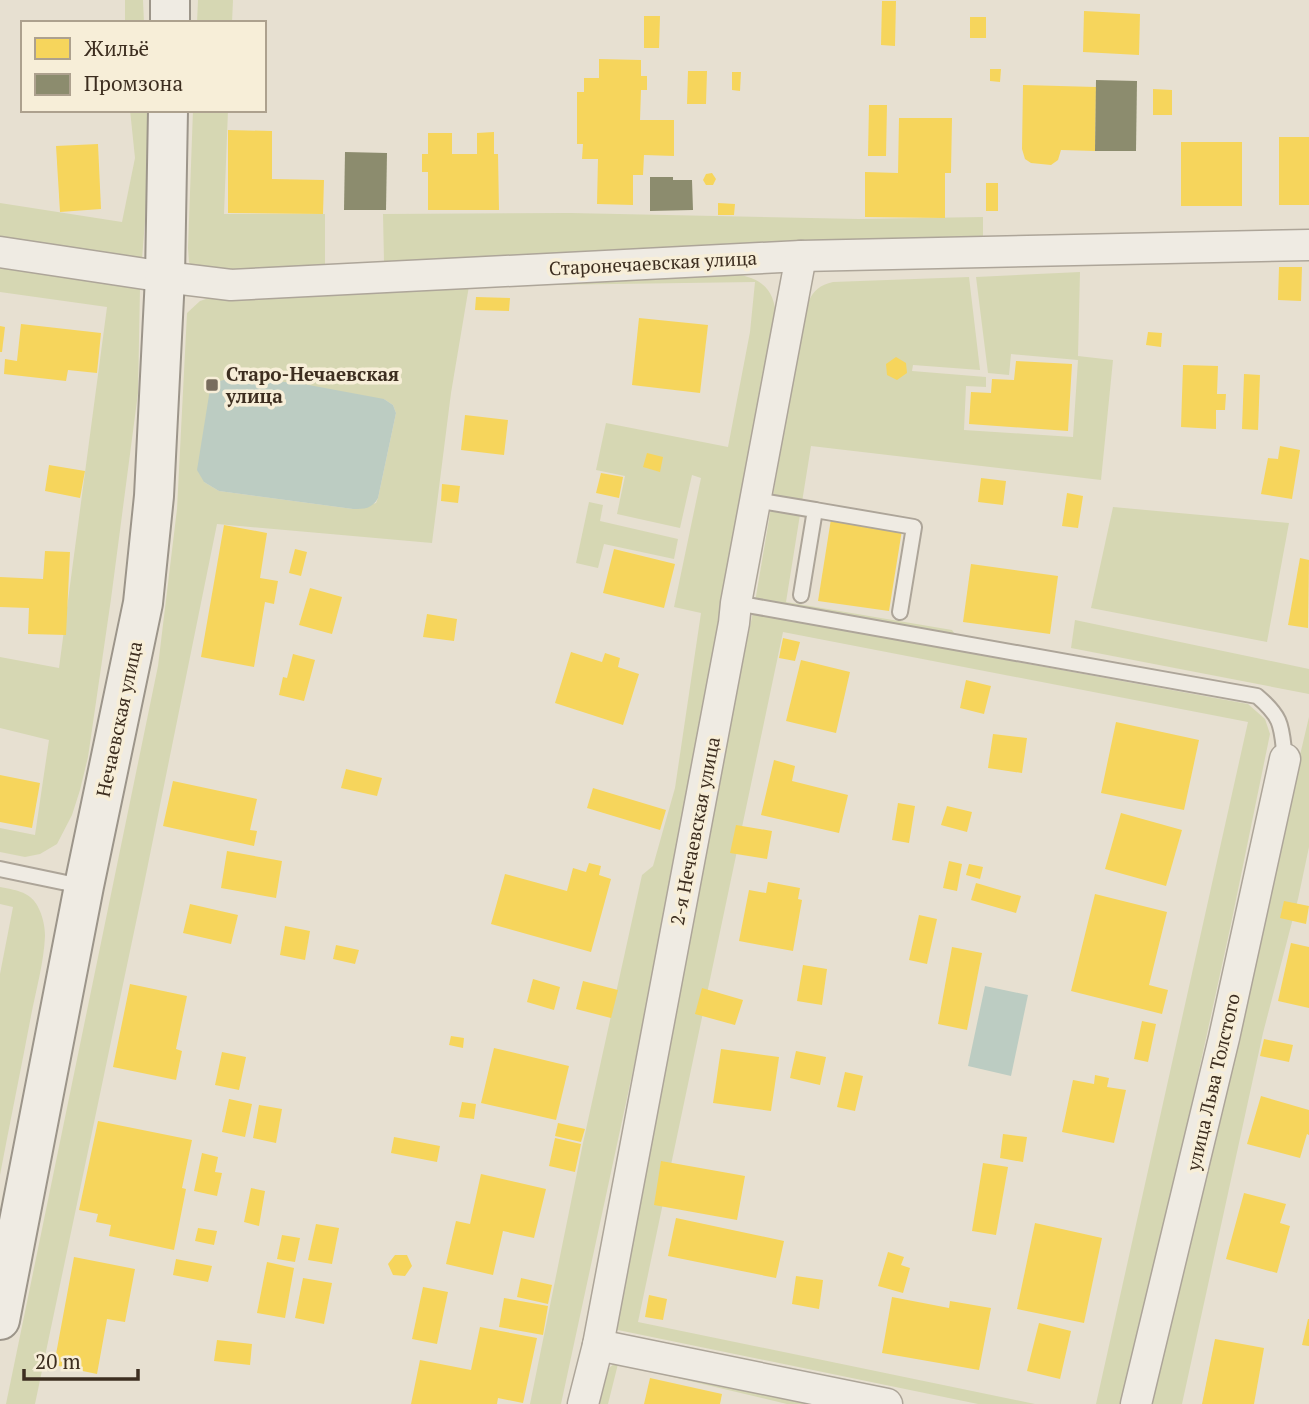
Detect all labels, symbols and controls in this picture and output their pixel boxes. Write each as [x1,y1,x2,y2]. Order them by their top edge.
legend [21,21,266,112]
text: Жильё [84,34,149,62]
text: Промзона [84,69,183,97]
street label: Старонечаевская улица [548,245,758,280]
place label: Старо-Нечаевская улица [225,361,399,408]
marker: Старо-Нечаевская улица [204,377,220,393]
street label: Нечаевская улица [90,638,147,799]
street label: 2-я Нечаевская улица [664,734,725,927]
street label: улица Льва Толстого [1180,991,1245,1174]
scale bar [24,1338,138,1382]
text: 20 m [35,1347,81,1375]

